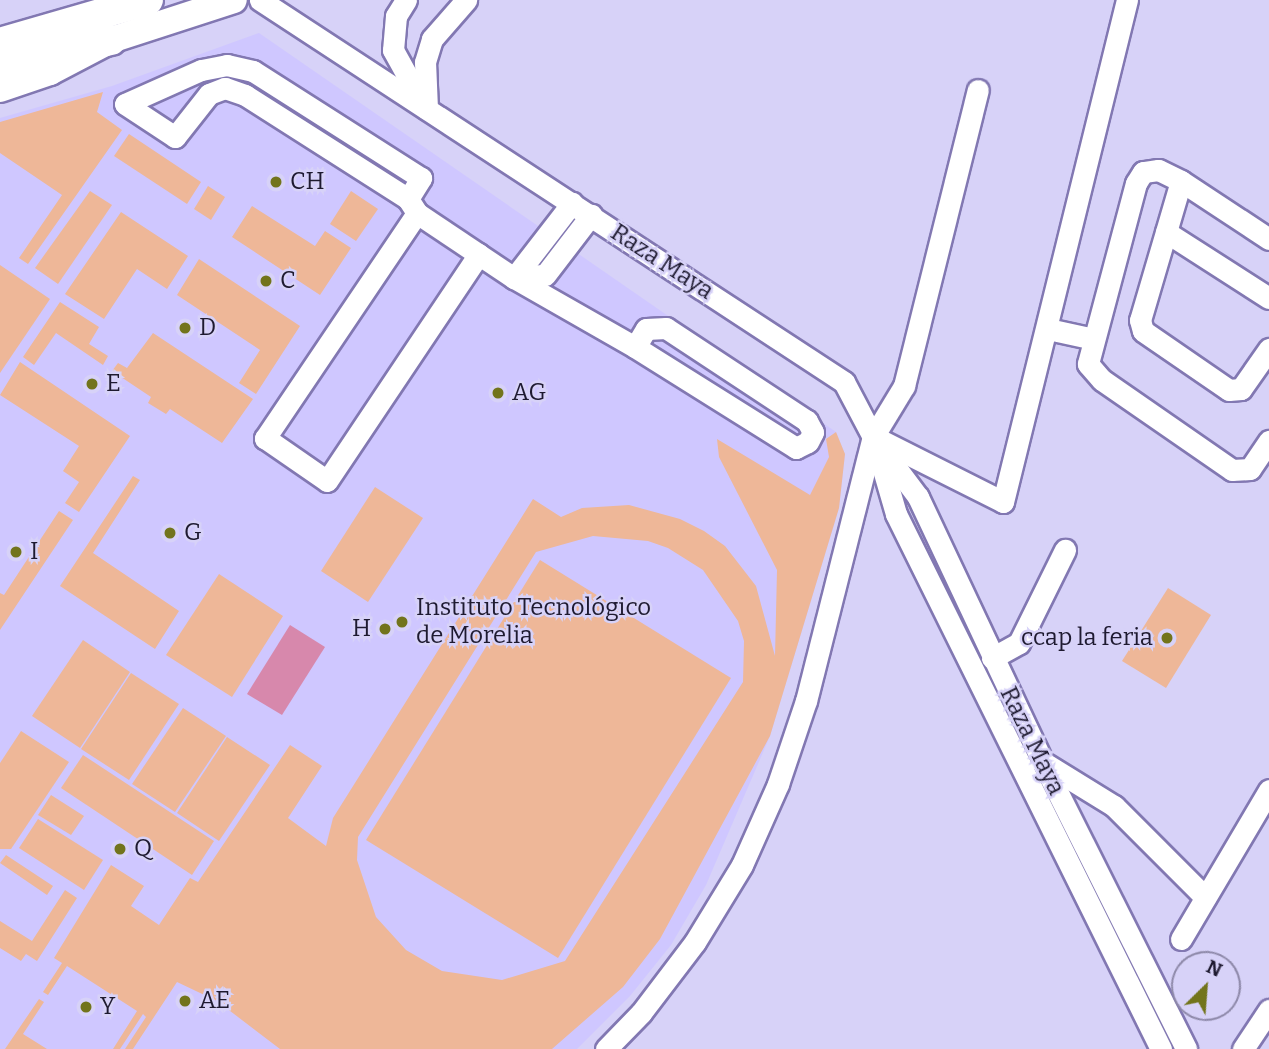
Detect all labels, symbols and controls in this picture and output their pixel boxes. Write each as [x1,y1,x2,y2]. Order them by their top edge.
place label: CH [290,168,325,196]
marker: CH [268,174,284,190]
street label: Raza Maya [605,218,719,306]
place label: C [280,267,296,295]
marker: C [258,273,274,289]
place label: D [199,314,216,342]
marker: D [177,320,193,336]
place label: E [106,370,121,398]
marker: E [84,376,100,392]
place label: AG [512,379,546,407]
marker: AG [490,385,506,401]
place label: G [184,519,202,547]
marker: G [162,525,178,541]
place label: I [30,538,38,566]
marker: I [8,544,24,560]
place label: Instituto Tecnológico de Morelia [416,594,651,650]
marker: Instituto Tecnológico de Morelia [394,614,410,630]
place label: H [352,615,371,643]
marker: H [377,621,393,637]
place label: ccap la feria [1021,624,1153,652]
marker: ccap la feria [1159,630,1175,646]
street label: Raza Maya [993,682,1071,800]
place label: Q [134,835,152,863]
marker: Q [112,841,128,857]
north arrow [1171,951,1241,1021]
text: N [1203,955,1226,982]
place label: AE [199,987,230,1015]
place label: Y [100,993,115,1021]
marker: AE [177,993,193,1009]
marker: Y [78,999,94,1015]

